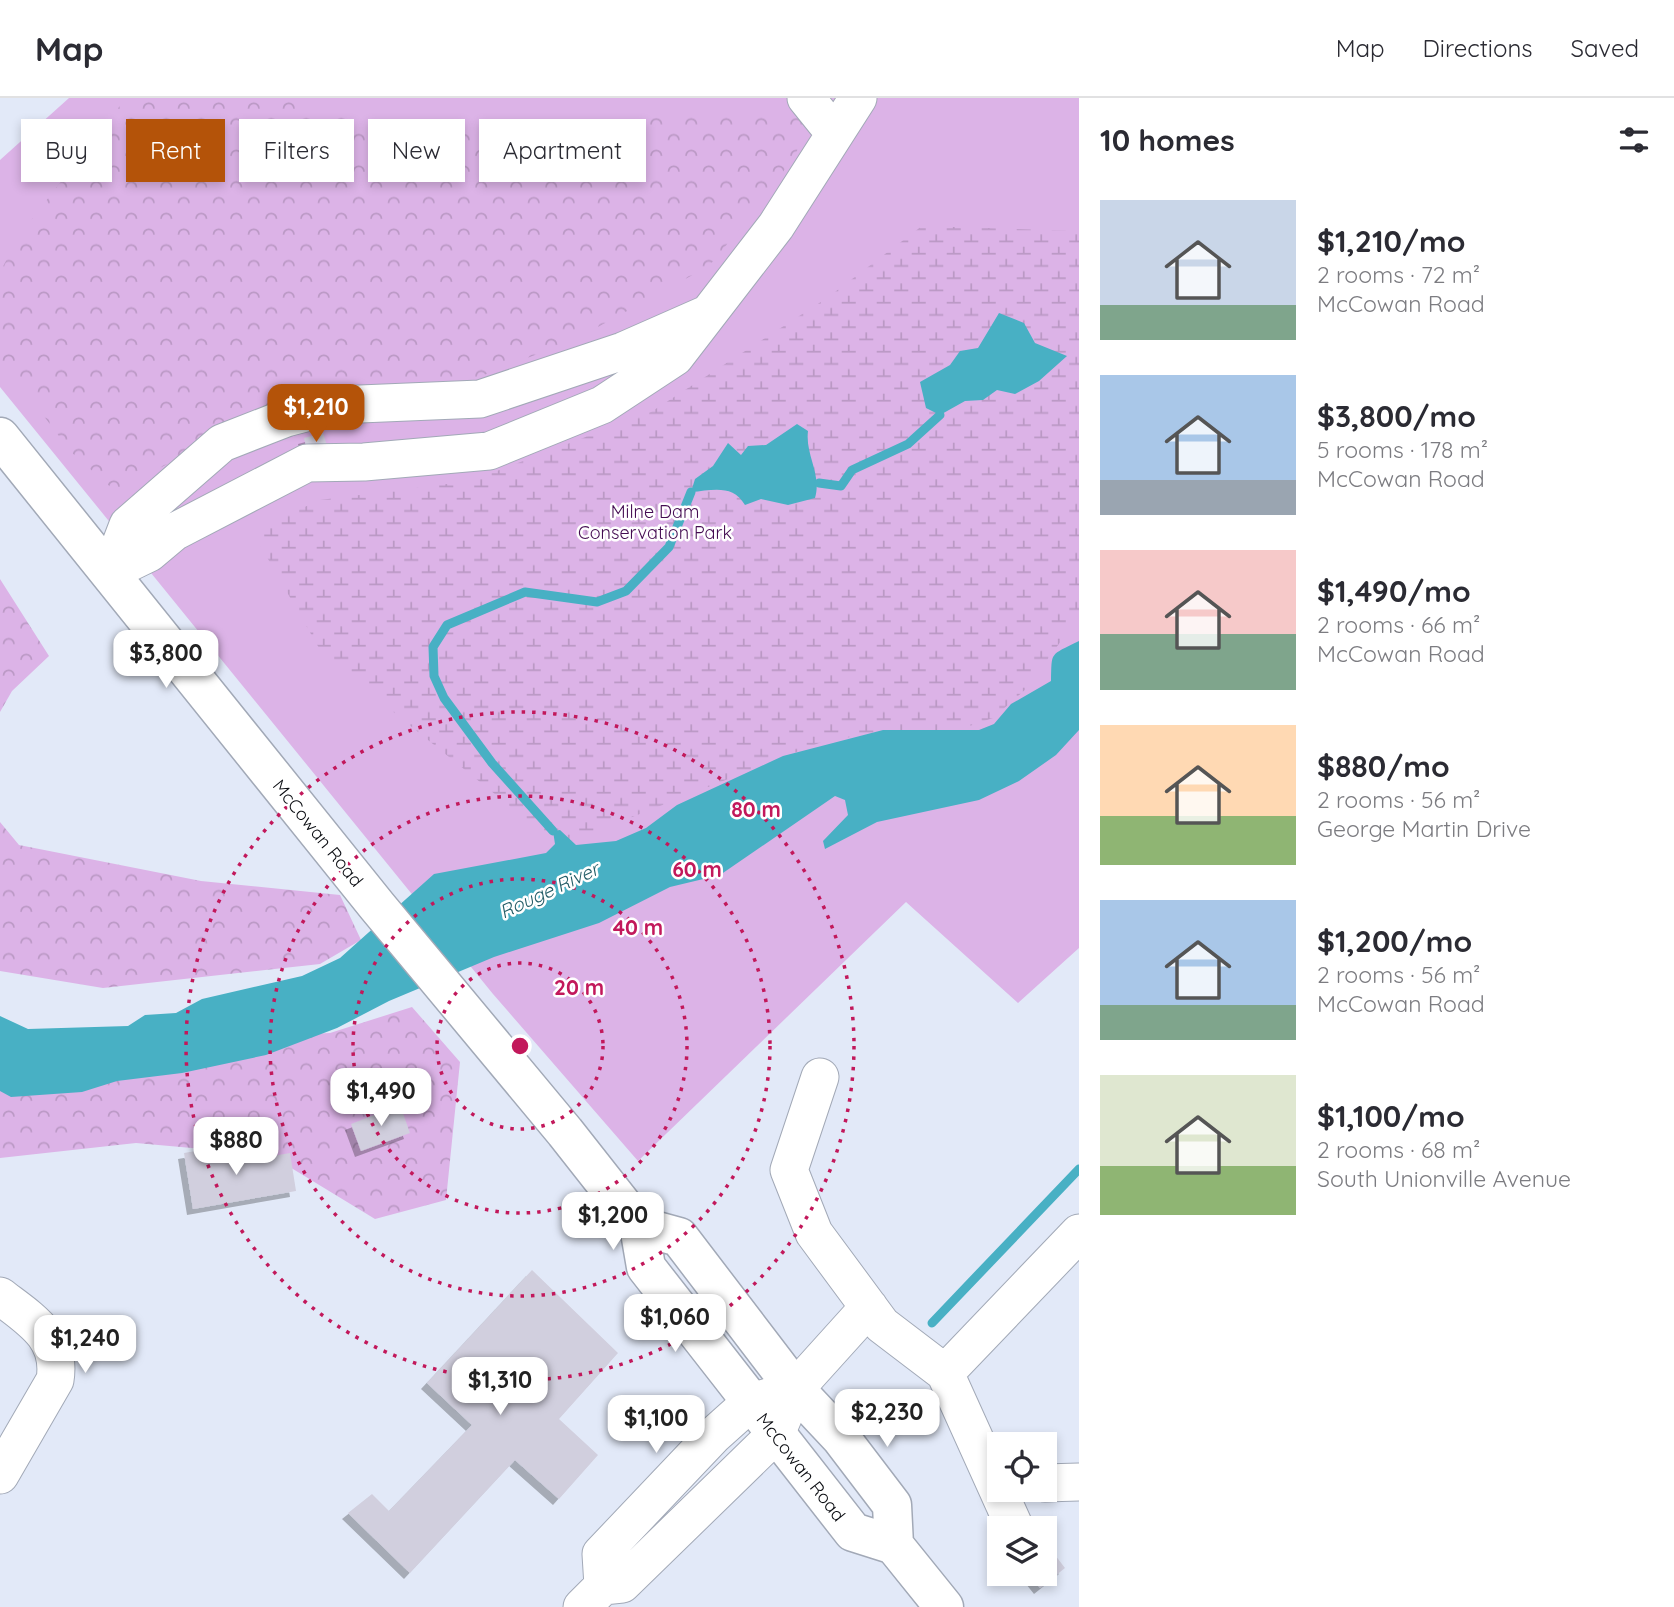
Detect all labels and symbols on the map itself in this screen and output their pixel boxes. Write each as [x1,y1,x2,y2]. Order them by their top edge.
pin: $1,210 [259,384,373,444]
park label: Milne Dam Conservation Park [578,500,732,544]
pin: $3,800 [109,630,223,690]
street label: McCowan Road [268,775,368,891]
text: 80 m [731,796,781,822]
water label: Rouge River [495,855,605,923]
text: 60 m [672,856,722,882]
text: 40 m [613,914,663,940]
text: 20 m [554,974,604,1000]
centre of rings [508,1034,532,1058]
pin: $1,490 [324,1068,438,1128]
pin: $880 [195,1118,277,1177]
pin: $1,200 [556,1192,670,1252]
pin: $1,060 [618,1294,732,1354]
pin: $1,240 [28,1316,142,1375]
pin: $1,310 [443,1358,557,1417]
pin: $2,230 [830,1390,944,1449]
pin: $1,100 [599,1396,713,1455]
street label: McCowan Road [752,1408,850,1526]

